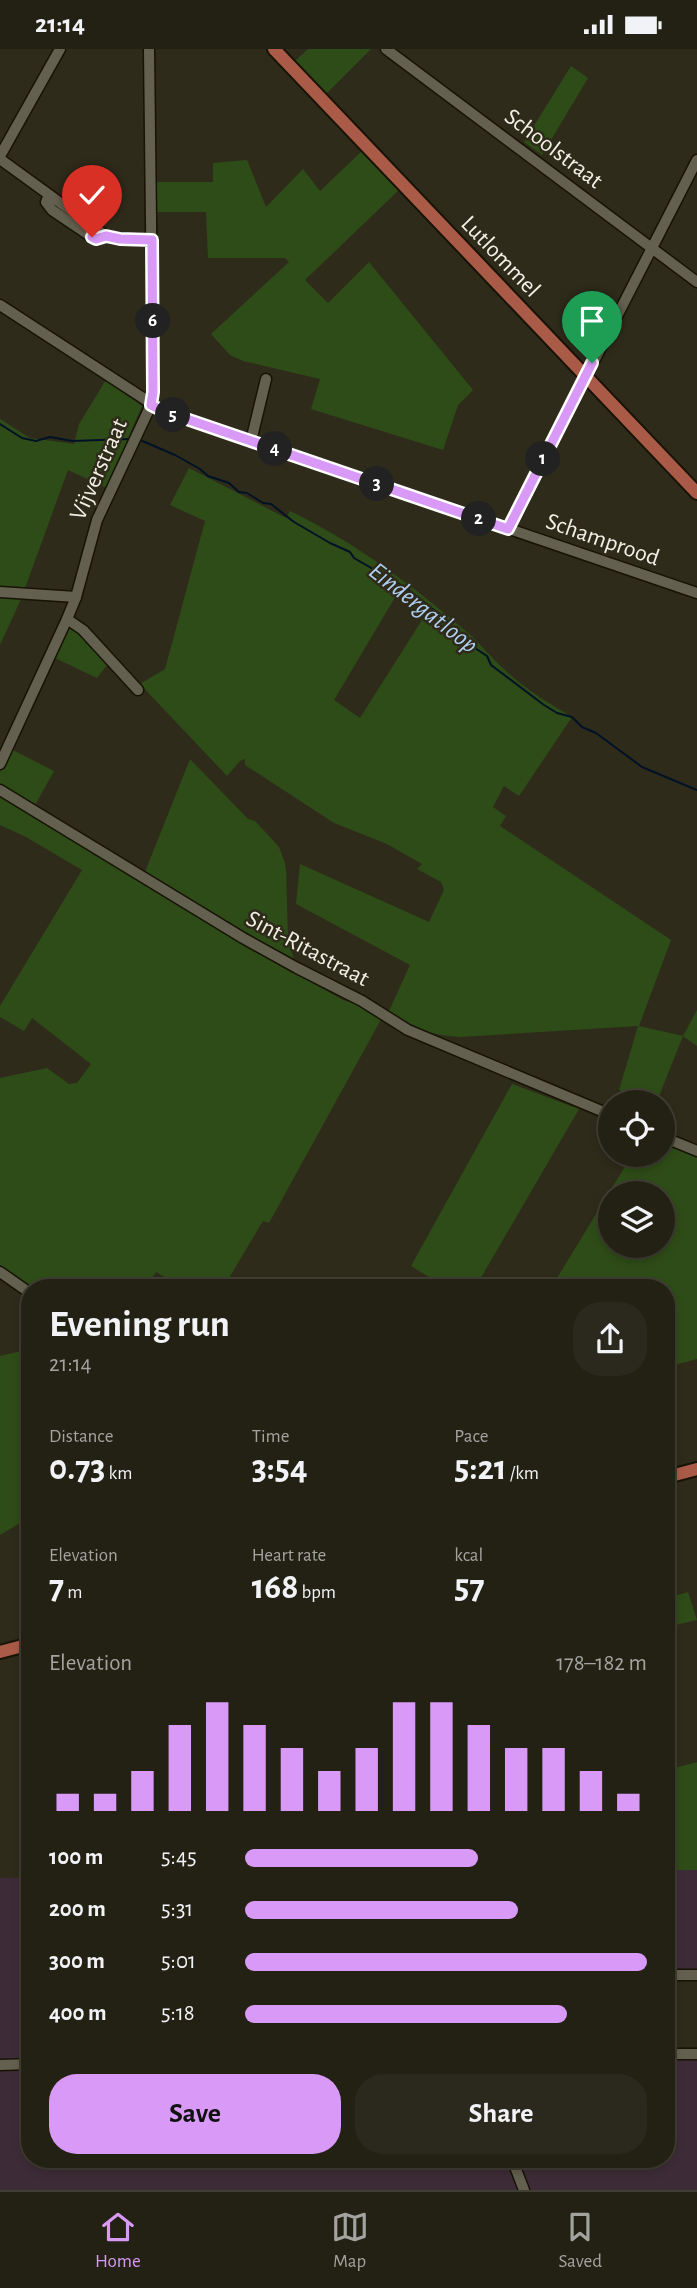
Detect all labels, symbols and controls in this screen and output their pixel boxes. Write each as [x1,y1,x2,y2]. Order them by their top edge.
text: 21:14 [35,11,85,37]
street label: Schoolstraat [500,104,607,193]
pin [62,165,122,237]
icon: check [73,176,111,214]
street label: Lutlommel [456,211,545,302]
pin [562,291,622,363]
icon: arrive [573,302,611,340]
pin: 6 [136,303,170,339]
text: 6 [148,311,157,330]
pin: 5 [156,397,190,433]
text: 5 [168,405,177,424]
street label: Vijverstraat [66,415,132,524]
pin: 4 [258,431,292,467]
text: 4 [270,439,279,458]
pin: 1 [526,441,560,477]
text: 1 [539,449,546,468]
pin: 3 [360,467,394,501]
text: 3 [372,474,381,493]
pin: 2 [462,501,496,537]
text: 2 [474,509,483,528]
street label: Schamprood [543,509,663,571]
water label: Eindergatloop [364,557,483,658]
street label: Sint-Ritastraat [242,907,373,991]
map controls [598,1090,675,1258]
button: locate [598,1090,675,1167]
button: layers [598,1181,675,1258]
button: share [573,1302,647,1376]
text: Evening run [49,1306,230,1344]
text: 21:14 [49,1353,92,1376]
text: Distance [49,1427,113,1446]
text: Time [252,1427,290,1446]
text: Pace [454,1427,489,1446]
text: 0.73 [49,1451,105,1486]
text: 3:54 [252,1451,307,1486]
text: 5:21 [454,1451,507,1486]
text: km [105,1464,132,1483]
text: /km [507,1464,539,1483]
text: Elevation [49,1546,118,1565]
text: Heart rate [252,1546,326,1565]
text: kcal [454,1546,483,1565]
text: 7 [49,1570,64,1605]
text: 168 [252,1570,298,1605]
text: 57 [454,1570,485,1605]
text: m [64,1583,82,1602]
text: bpm [298,1583,336,1602]
text: Elevation [49,1652,132,1675]
text: 178–182 m [556,1652,647,1675]
text: 100 m [49,1846,103,1869]
text: 5:45 [161,1846,197,1869]
text: 200 m [49,1898,106,1921]
text: 5:31 [161,1898,193,1921]
text: 300 m [49,1950,105,1973]
text: 5:01 [161,1950,196,1973]
text: 400 m [49,2002,107,2025]
text: 5:18 [161,2002,195,2025]
button: Save [49,2074,341,2154]
button: Share [355,2074,647,2154]
tab: Home [95,2208,141,2273]
tab: Map [331,2208,369,2273]
tab: Saved [559,2208,602,2273]

